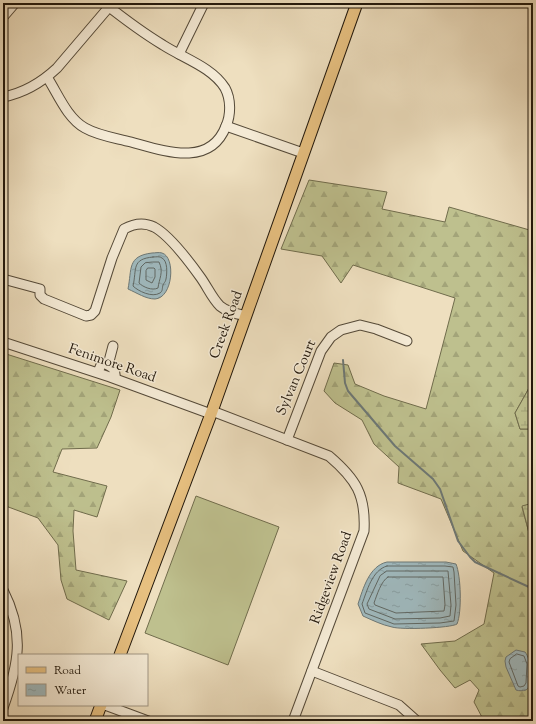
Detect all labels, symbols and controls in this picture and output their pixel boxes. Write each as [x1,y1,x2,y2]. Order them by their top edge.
street label: Creek Road [205,288,249,362]
street label: Sylvan Court [272,337,322,419]
street label: Fenimore Road [65,340,159,388]
street label: Ridgeview Road [306,529,358,627]
legend [18,654,148,706]
text: Road [54,662,81,680]
text: Water [54,682,87,700]

